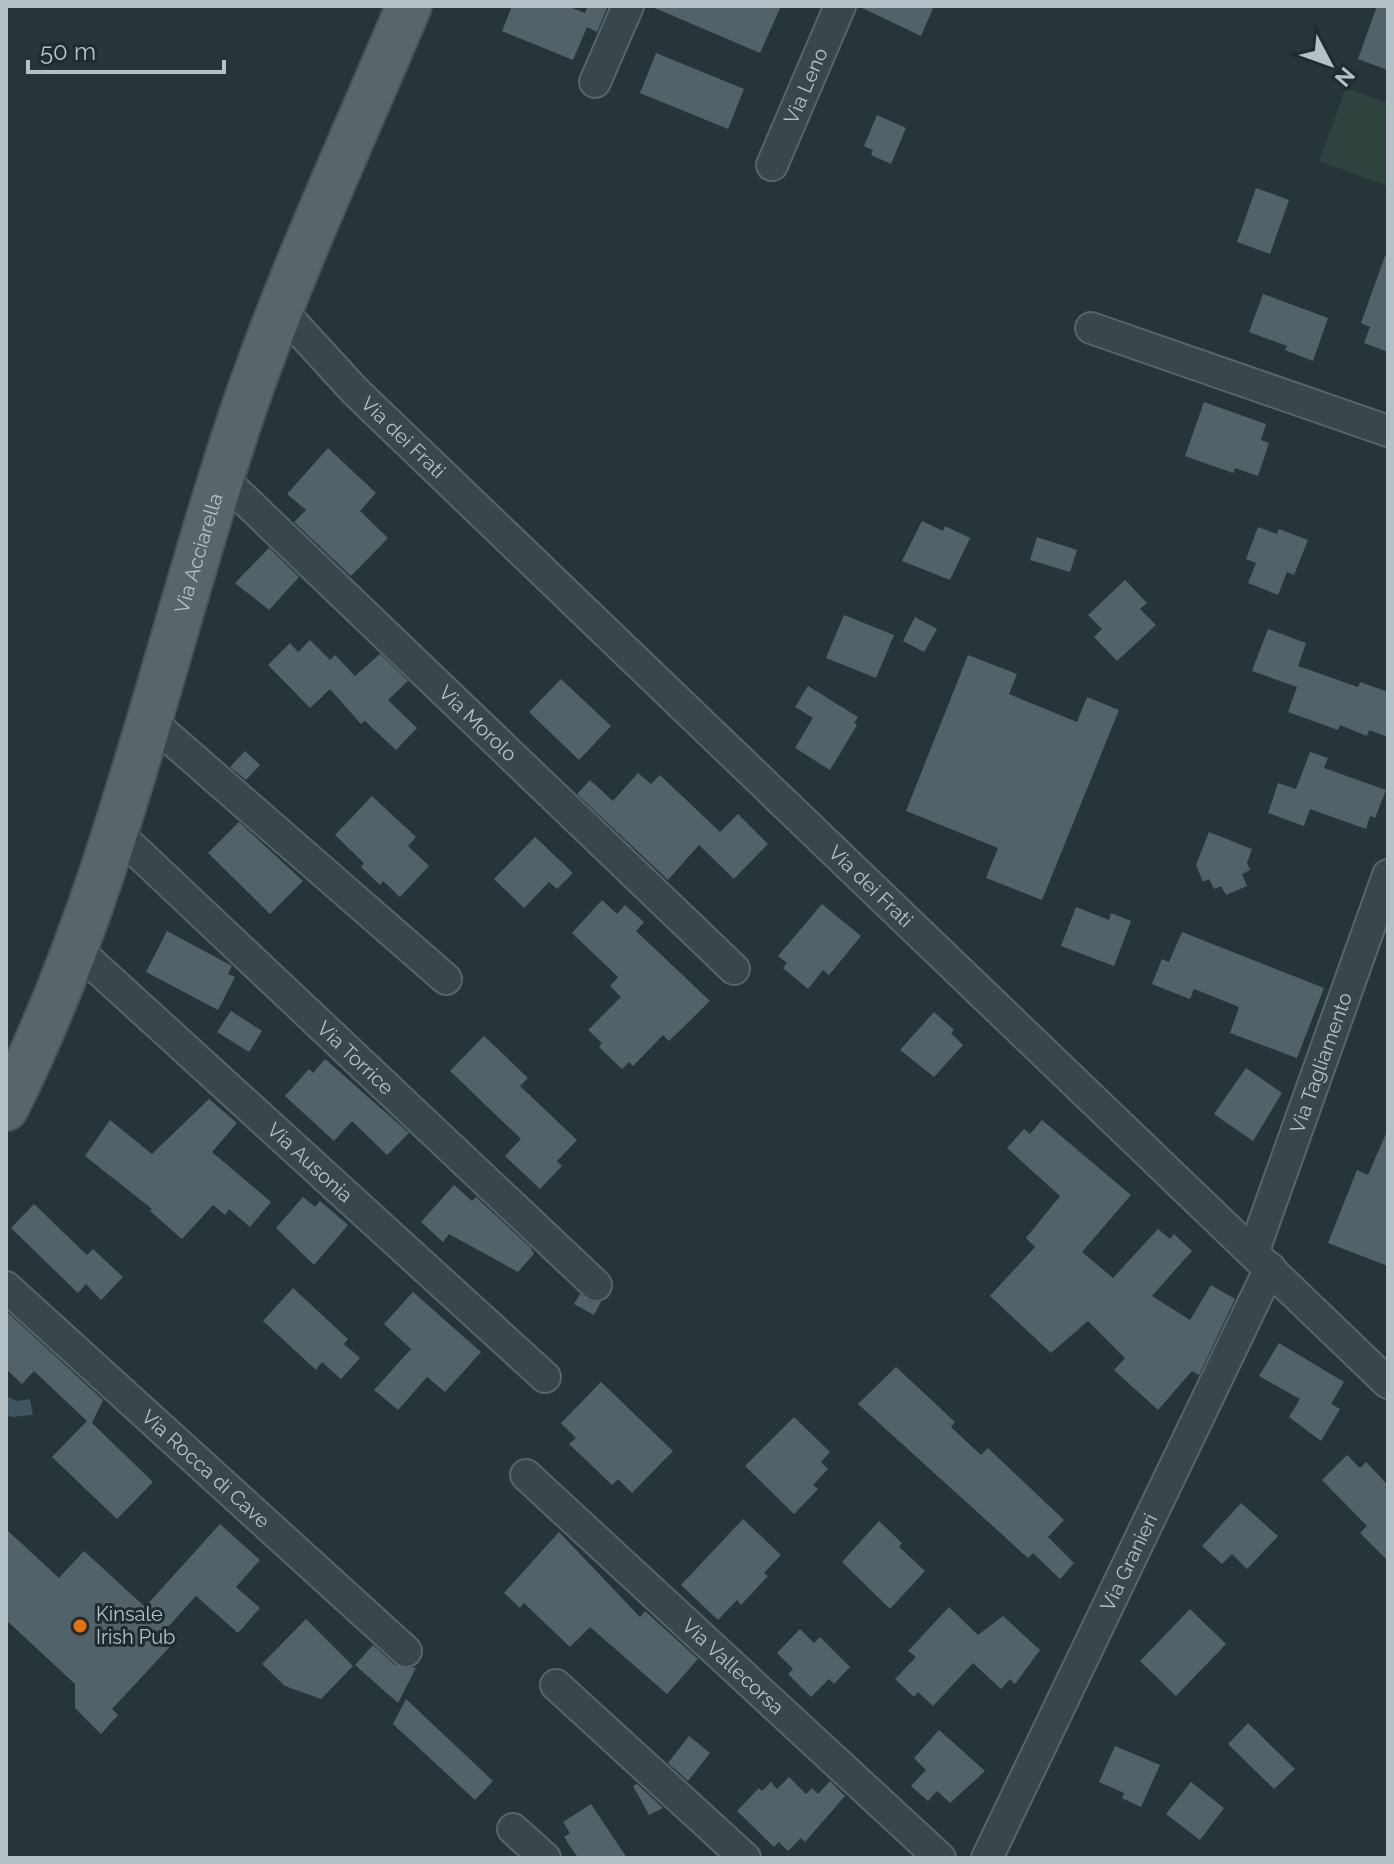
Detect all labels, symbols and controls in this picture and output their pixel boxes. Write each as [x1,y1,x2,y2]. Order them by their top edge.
scale bar [28,24,224,74]
north arrow [1290,24,1370,104]
text: 50 m [40,37,96,66]
street label: Via Leno [779,44,833,128]
text: N [1330,62,1360,92]
street label: Via dei Frati [356,391,450,483]
street label: Via Acciarella [169,490,228,616]
street label: Via Morolo [434,680,522,766]
street label: Via dei Frati [824,840,918,932]
street label: Via Tagliamento [1285,989,1357,1136]
street label: Via Torrice [312,1016,399,1100]
street label: Via Ausonia [262,1117,358,1207]
street label: Via Rocca di Cave [137,1404,275,1533]
street label: Via Granieri [1095,1510,1162,1615]
place label: Kinsale Irish Pub [96,1602,175,1649]
street label: Via Vallecorsa [677,1614,789,1719]
marker: Kinsale Irish Pub [71,1617,89,1635]

